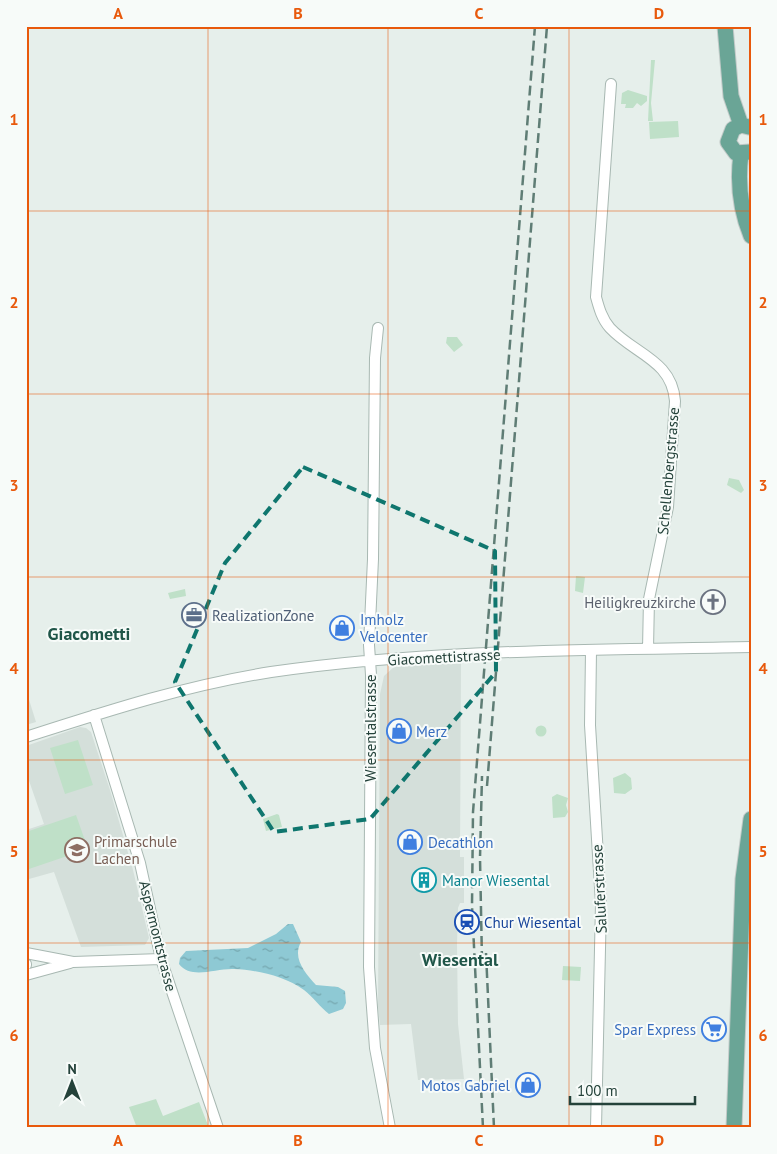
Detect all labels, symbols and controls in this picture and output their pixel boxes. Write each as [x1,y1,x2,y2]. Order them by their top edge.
text: A [113,3,123,23]
text: B [293,3,303,23]
text: C [475,3,484,23]
text: D [654,3,664,23]
text: 1 [9,109,19,129]
text: 1 [758,109,768,129]
text: 2 [9,292,19,312]
text: 2 [758,292,768,312]
street label: Schellenbergstrasse [653,406,683,536]
text: 3 [9,475,19,495]
text: 3 [758,475,768,495]
church icon: Heiligkreuzkirche [700,589,726,615]
place label: Heiligkreuzkirche [584,593,696,612]
office icon: RealizationZone [181,602,207,628]
place label: RealizationZone [212,606,314,625]
place label: Imholz Velocenter [359,610,428,646]
shop icon: Imholz Velocenter [329,615,355,641]
district label: Giacometti [48,622,130,645]
street label: Giacomettistrasse [387,645,501,669]
text: 4 [9,658,19,678]
text: 4 [758,658,768,678]
street label: Wiesentalstrasse [361,674,380,782]
shop icon: Merz [386,718,412,744]
place label: Merz [416,722,447,741]
shop icon: Decathlon [397,829,423,855]
place label: Primarschule Lachen [94,832,177,868]
place label: Decathlon [428,833,493,852]
school or university icon: Primarschule Lachen [64,837,90,863]
text: 5 [9,841,19,861]
text: 5 [758,841,768,861]
street label: Saluferstrasse [587,844,611,934]
building icon: Manor Wiesental [411,867,437,893]
place label: Manor Wiesental [442,871,550,890]
street label: Aspermontstrasse [135,879,181,993]
station icon: Chur Wiesental [454,909,480,935]
place label: Chur Wiesental [484,913,581,932]
district label: Wiesental [422,948,499,971]
supermarket icon: Spar Express [701,1016,727,1042]
place label: Spar Express [614,1020,696,1039]
text: 6 [9,1025,19,1045]
text: 6 [758,1025,768,1045]
north arrow [48,1056,98,1106]
text: N [67,1060,77,1078]
shop icon: Motos Gabriel [515,1072,541,1098]
scale bar [570,1074,694,1106]
place label: Motos Gabriel [421,1076,511,1095]
text: 100 m [577,1081,618,1100]
text: A [113,1130,123,1150]
text: B [293,1130,303,1150]
text: C [475,1130,484,1150]
text: D [654,1130,664,1150]

